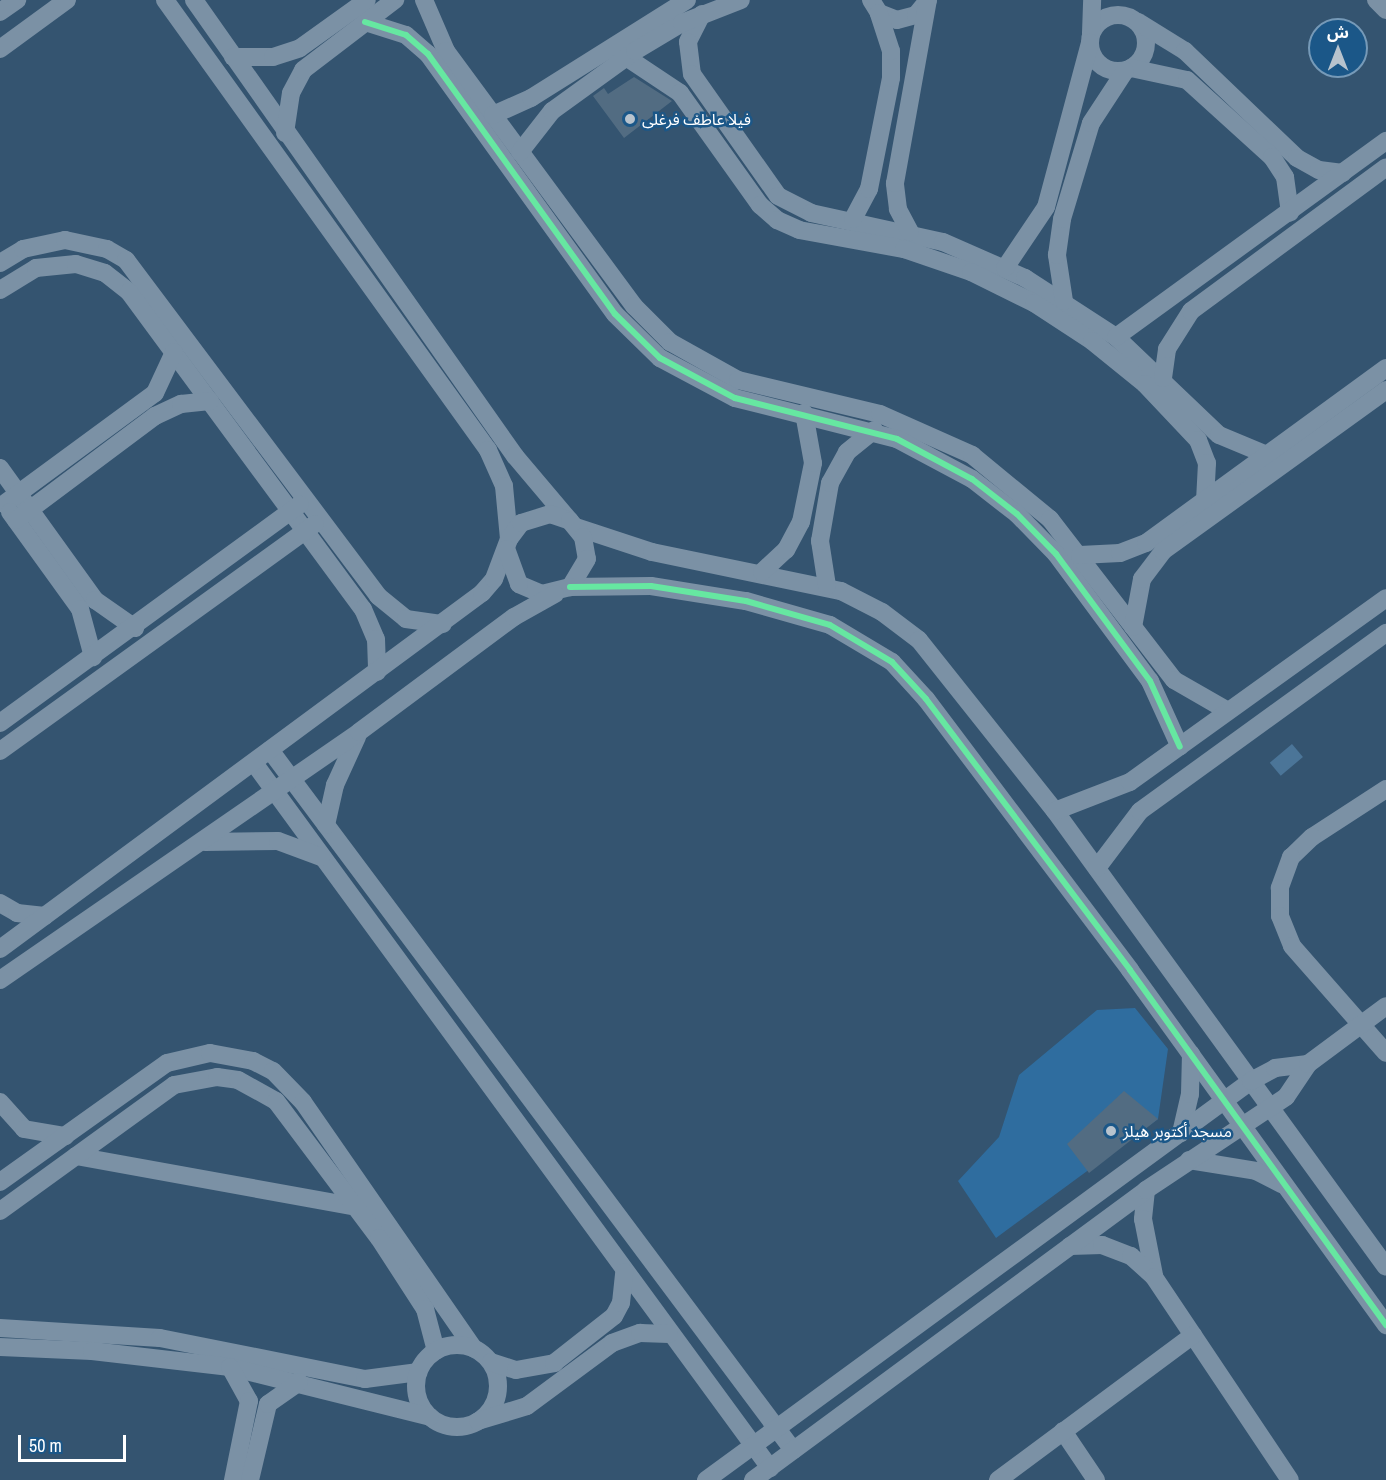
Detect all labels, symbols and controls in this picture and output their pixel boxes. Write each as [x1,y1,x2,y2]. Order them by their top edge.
north arrow [1308,18,1368,78]
text: ش [1327,21,1349,43]
place label: فيلا عاطف فرغلى [642,109,751,129]
marker: فيلا عاطف فرغلى [623,112,637,126]
place label: مسجد أكتوبر هيلز [1123,1121,1232,1141]
marker: مسجد أكتوبر هيلز [1104,1124,1118,1138]
scale bar [21,1423,129,1461]
text: 50 m [29,1433,62,1458]

